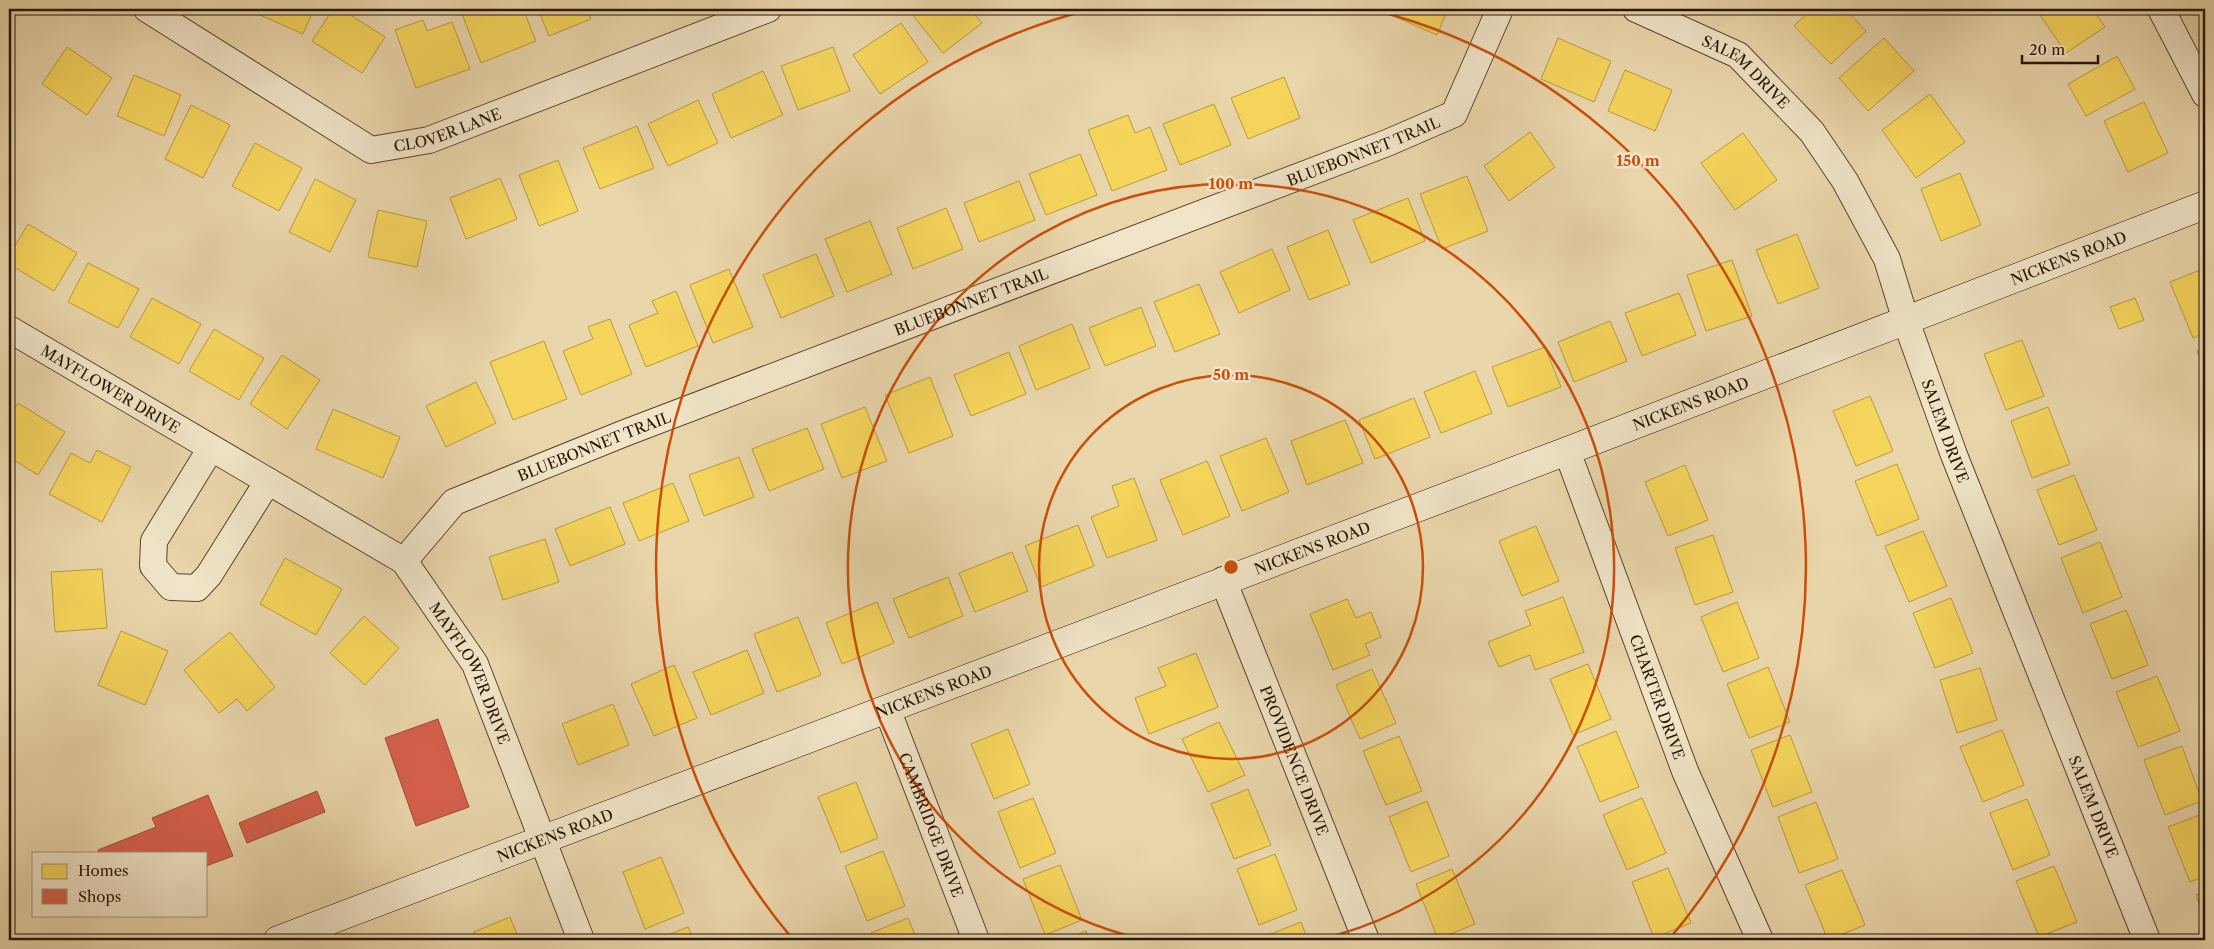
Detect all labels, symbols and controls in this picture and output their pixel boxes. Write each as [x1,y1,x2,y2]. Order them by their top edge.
street label: SALEM DRIVE [1699,31,1794,112]
scale bar [2022,32,2098,64]
text: 20 m [2029,40,2065,59]
street label: CLOVER LANE [392,103,504,155]
street label: BLUEBONNET TRAIL [1284,112,1443,190]
text: 150 m [1616,151,1660,170]
text: 100 m [1209,174,1253,193]
street label: NICKENS ROAD [2008,227,2129,289]
street label: BLUEBONNET TRAIL [891,263,1051,339]
street label: MAYFLOWER DRIVE [38,341,184,437]
text: 50 m [1213,365,1249,384]
street label: NICKENS ROAD [1630,372,1751,434]
street label: SALEM DRIVE [1918,376,1974,485]
street label: BLUEBONNET TRAIL [514,407,673,485]
street label: NICKENS ROAD [1251,517,1373,578]
centre of rings [1222,558,1240,576]
street label: MAYFLOWER DRIVE [426,598,514,747]
street label: CHARTER DRIVE [1626,632,1689,762]
street label: NICKENS ROAD [873,661,994,722]
street label: PROVIDENCE DRIVE [1256,683,1333,838]
street label: CAMBRIDGE DRIVE [895,750,968,900]
street label: SALEM DRIVE [2065,753,2123,861]
street label: NICKENS ROAD [494,804,616,866]
legend [32,852,208,916]
text: Homes [78,861,129,880]
text: Shops [78,887,121,906]

